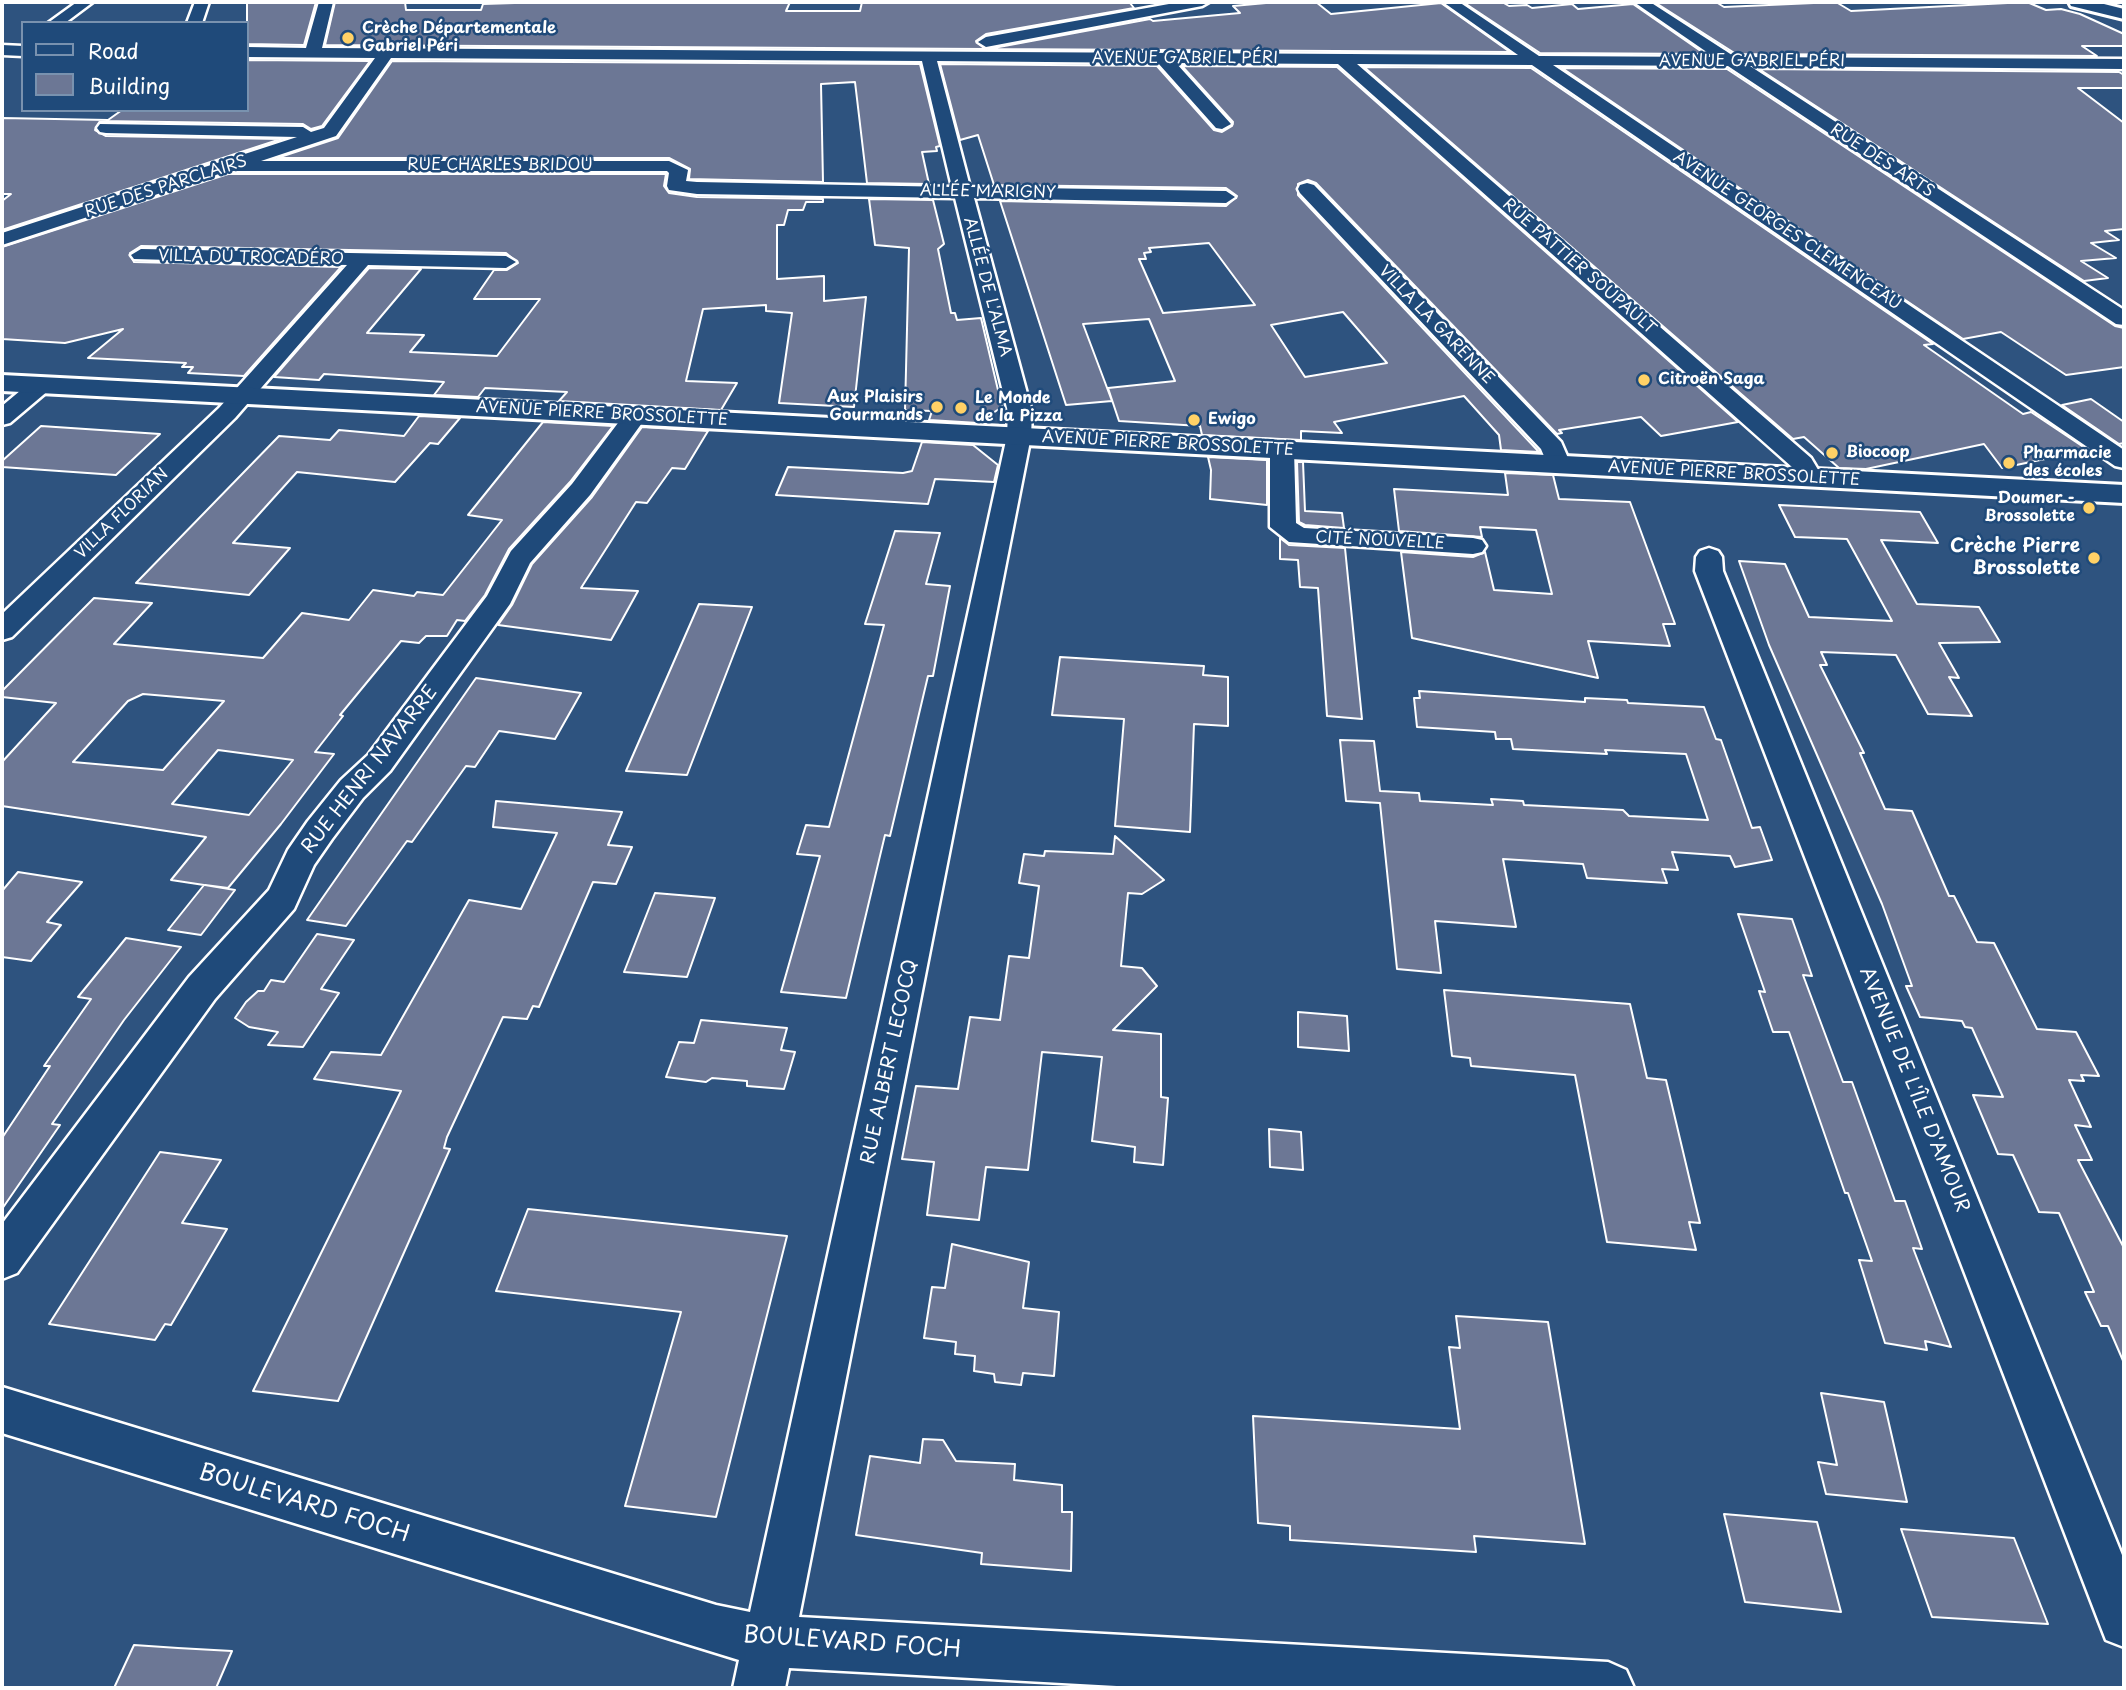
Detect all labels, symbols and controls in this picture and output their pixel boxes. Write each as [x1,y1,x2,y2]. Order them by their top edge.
place label: Crèche Départementale Gabriel Péri [362,19,556,57]
legend [21,21,248,112]
marker: Crèche Départementale Gabriel Péri [340,30,356,46]
text: Road [88,34,139,66]
street label: AVENUE GABRIEL PÉRI [1092,49,1278,69]
street label: AVENUE GABRIEL PÉRI [1659,52,1845,72]
text: Building [88,69,170,101]
street label: RUE DES ARTS [1826,120,1938,202]
street label: AVENUE GEORGES CLEMENCEAU [1670,148,1904,314]
street label: RUE DES PARCLAIRS [82,152,250,222]
street label: RUE CHARLES BRIDOU [407,156,593,176]
street label: ALLÉE MARIGNY [920,181,1056,203]
street label: RUE PATTIER SOUPAULT [1498,195,1660,339]
street label: ALLÉE DE L'ALMA [959,215,1015,359]
street label: VILLA DU TROCADÉRO [158,247,344,269]
street label: VILLA LA GARENNE [1374,262,1498,388]
place label: Citroën Saga [1658,370,1765,390]
marker: Citroën Saga [1636,372,1652,388]
place label: Aux Plaisirs Gourmands [827,388,923,426]
place label: Le Monde de la Pizza [975,389,1063,427]
street label: AVENUE PIERRE BROSSOLETTE [476,398,728,430]
marker: Aux Plaisirs Gourmands [929,399,945,415]
marker: Le Monde de la Pizza [953,400,969,416]
place label: Ewigo [1208,410,1256,430]
marker: Ewigo [1186,412,1202,428]
street label: AVENUE PIERRE BROSSOLETTE [1042,428,1294,460]
place label: Biocoop [1846,443,1910,463]
place label: Pharmacie des écoles [2023,444,2112,482]
marker: Biocoop [1824,445,1840,461]
marker: Pharmacie des écoles [2001,455,2017,471]
street label: AVENUE PIERRE BROSSOLETTE [1608,458,1860,490]
street label: VILLA FLORIAN [71,465,173,563]
place label: Doumer - Brossolette [1985,489,2075,527]
marker: Doumer - Brossolette [2081,500,2097,516]
street label: CITÉ NOUVELLE [1315,528,1445,554]
place label: Crèche Pierre Brossolette [1950,536,2080,580]
marker: Crèche Pierre Brossolette [2086,550,2102,566]
street label: RUE HENRI NAVARRE [297,681,443,859]
street label: RUE ALBERT LECOCQ [857,958,923,1166]
street label: AVENUE DE L'ÎLE D'AMOUR [1854,964,1974,1216]
street label: BOULEVARD FOCH [195,1459,413,1549]
street label: BOULEVARD FOCH [742,1622,962,1664]

